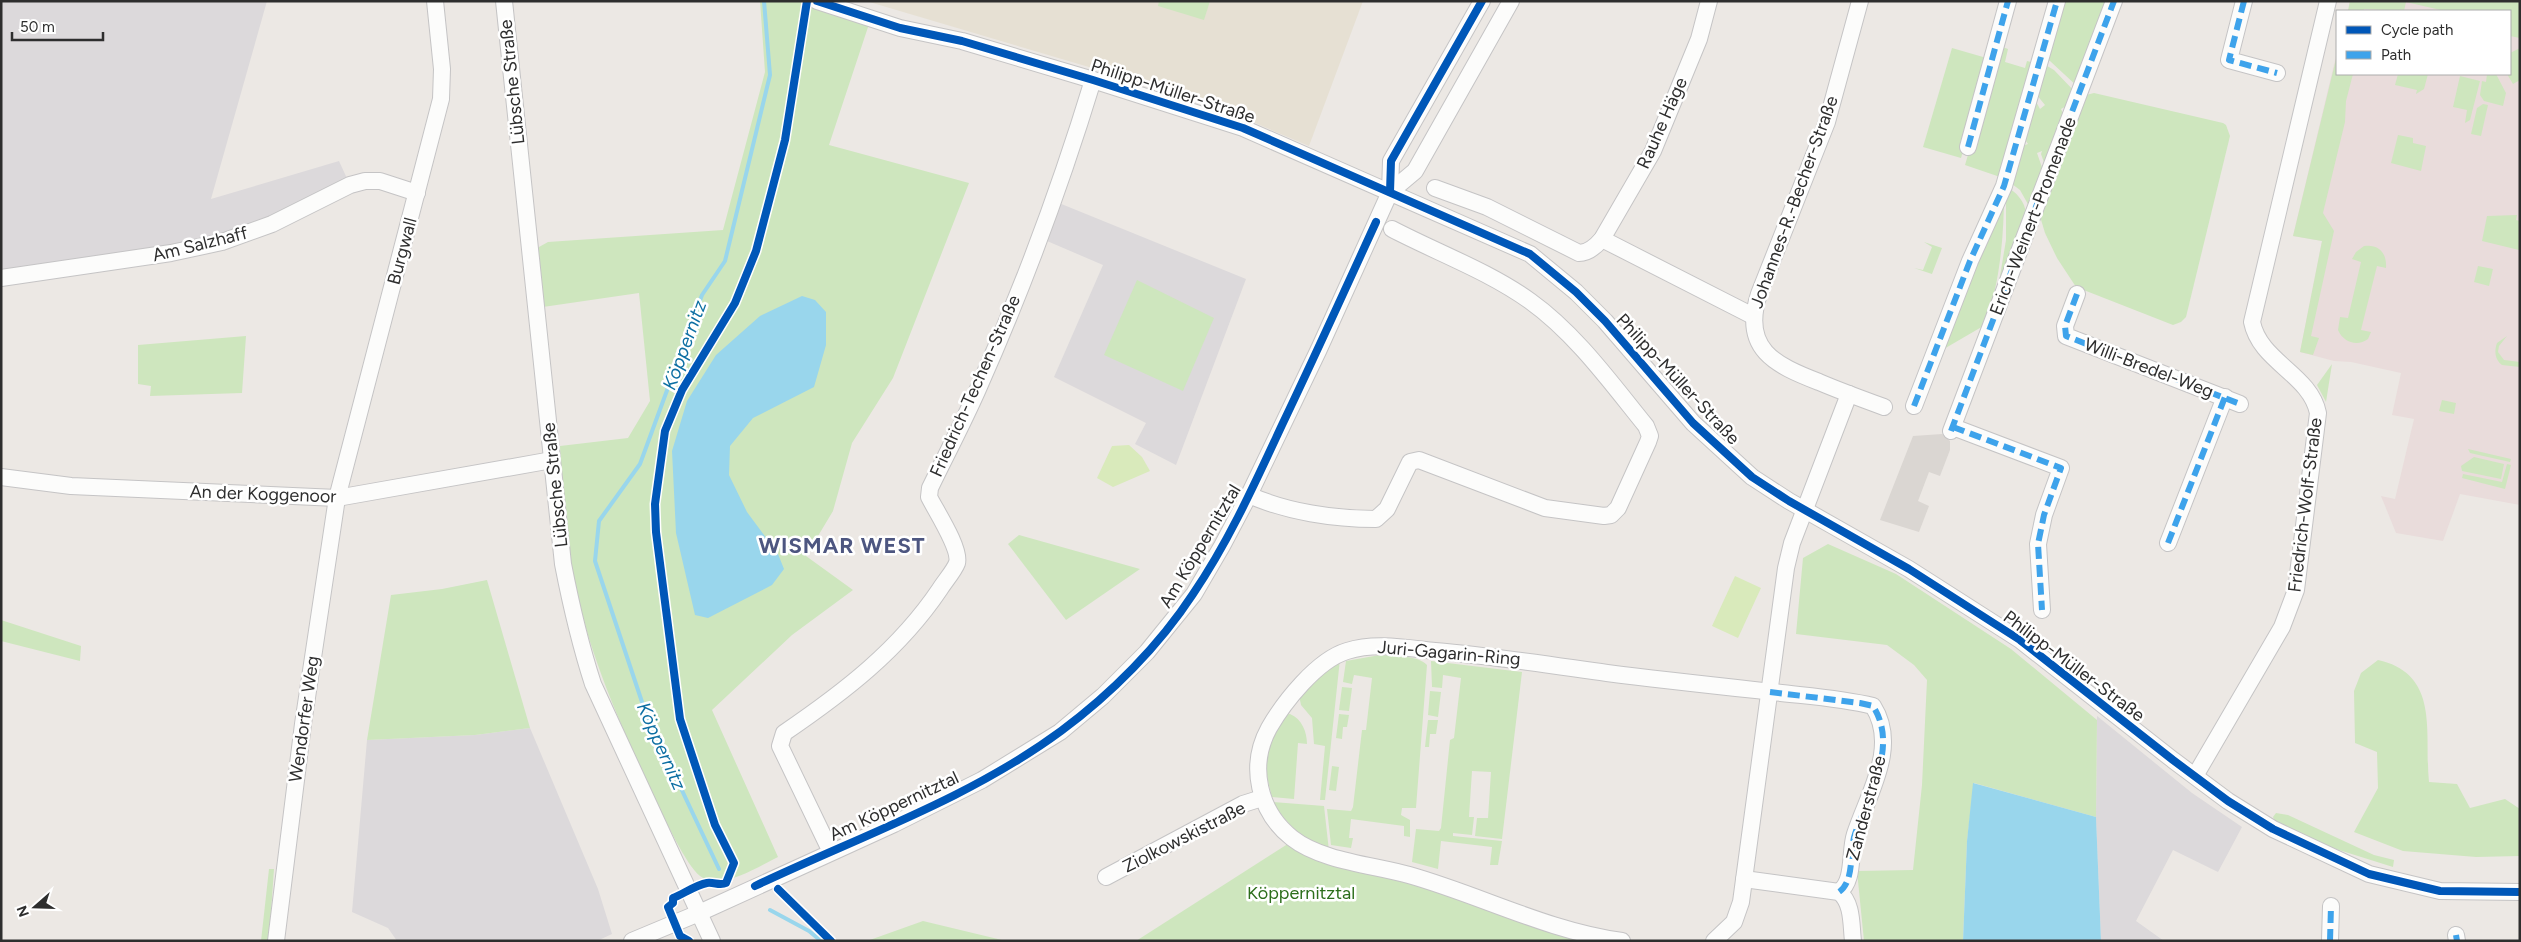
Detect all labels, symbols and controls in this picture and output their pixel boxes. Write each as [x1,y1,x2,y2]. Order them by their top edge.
scale bar [12,10,104,42]
legend [2336,10,2511,75]
text: 50 m [20,18,55,36]
street label: Lübsche Straße [494,18,529,146]
text: Cycle path [2381,21,2453,39]
text: Path [2381,46,2411,64]
street label: Philipp-Müller-Straße [1088,54,1258,128]
street label: Rauhe Häge [1632,74,1692,172]
street label: Johannes-R.-Becher-Straße [1745,93,1843,311]
street label: Erich-Weinert-Promenade [1985,114,2081,318]
street label: Burgwall [382,215,422,287]
street label: Am Salzhaff [150,221,250,266]
street label: Friedrich-Techen-Straße [925,292,1025,480]
water label: Köppernitz [658,297,712,393]
street label: Philipp-Müller-Straße [1612,309,1745,449]
street label: Willi-Bredel-Weg [2081,333,2217,403]
street label: Friedrich-Wolf-Straße [2283,416,2327,594]
street label: Lübsche Straße [537,421,572,549]
street label: An der Koggenoor [189,480,337,508]
street label: Am Köppernitztal [1154,480,1246,612]
district label: WISMAR WEST [758,532,926,559]
street label: Philipp-Müller-Straße [1999,606,2149,726]
street label: Juri-Gagarin-Ring [1377,636,1521,670]
street label: Wendorfer Weg [284,654,324,784]
water label: Köppernitz [632,699,691,794]
street label: Zanderstraße [1841,753,1891,863]
street label: Am Köppernitztal [826,766,962,846]
street label: Ziolkowskistraße [1119,797,1249,877]
north arrow [10,882,60,932]
park label: Köppernitztal [1247,882,1355,904]
text: N [13,903,33,919]

